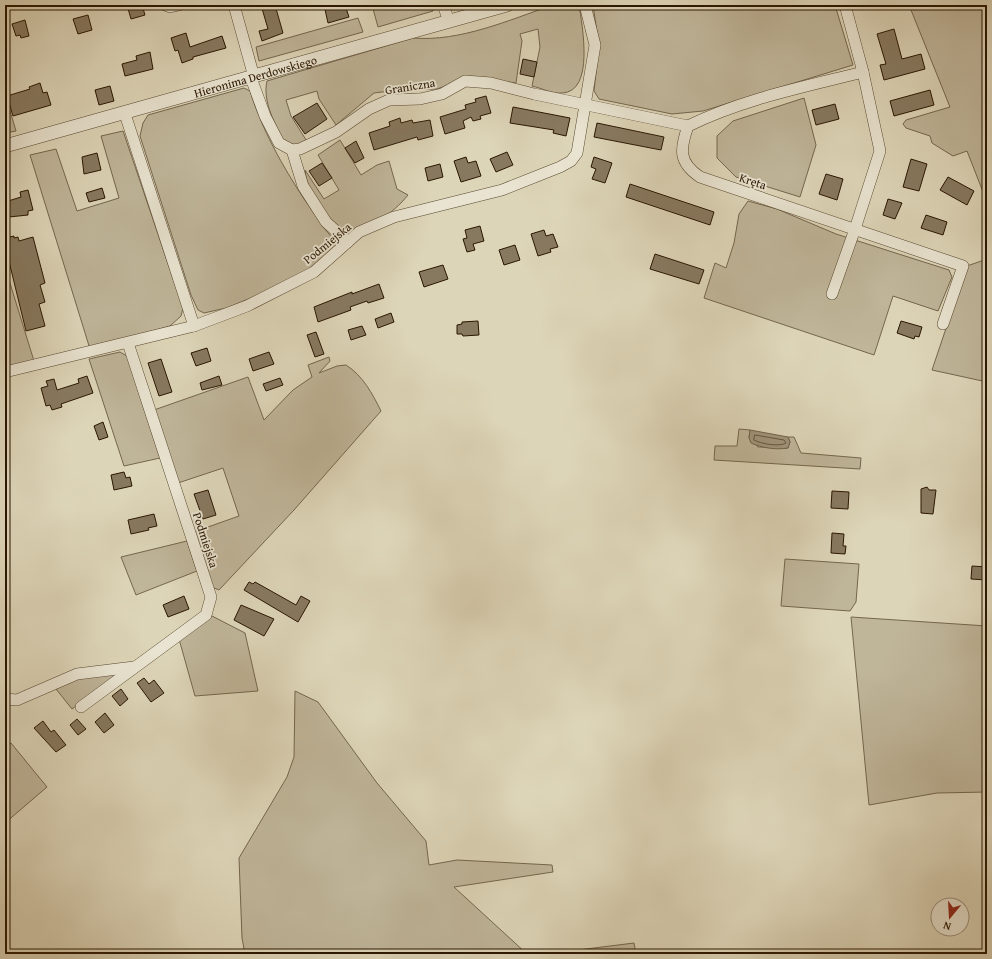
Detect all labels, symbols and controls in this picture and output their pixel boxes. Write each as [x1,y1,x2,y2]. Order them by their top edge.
street label: Hieronima Derdowskiego [192,50,319,101]
street label: Graniczna [384,74,437,98]
street label: Kręta [737,169,769,193]
street label: Podmiejska [299,218,355,268]
street label: Podmiejska [189,510,223,570]
north arrow [930,897,970,937]
text: N [940,918,953,935]

